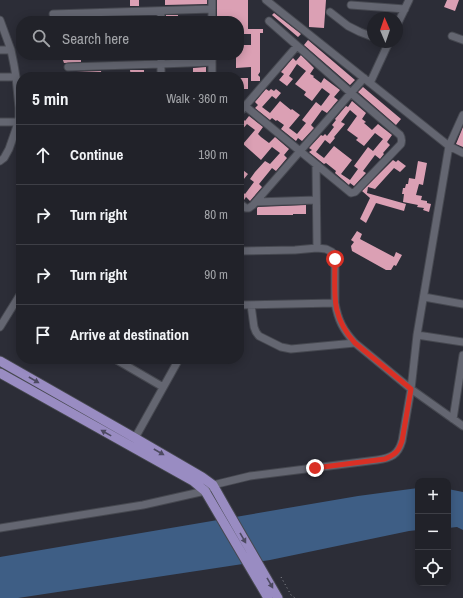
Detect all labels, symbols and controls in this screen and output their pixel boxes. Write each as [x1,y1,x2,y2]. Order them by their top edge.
north arrow [367,12,403,48]
search box [16,16,244,60]
icon: search [30,27,52,49]
text: Search here [62,28,129,49]
text: 5 min [32,87,68,110]
text: Walk · 360 m [166,90,228,107]
icon: ahead [32,144,54,166]
text: Continue [70,144,123,165]
text: 190 m [198,146,228,163]
icon: right [32,204,54,226]
text: Turn right [70,204,127,225]
text: 80 m [204,206,228,223]
route start [326,250,344,268]
icon: right [32,264,54,286]
text: Turn right [70,264,127,285]
text: 90 m [204,266,228,283]
icon: arrive [32,324,54,346]
text: Arrive at destination [70,324,189,345]
one-way arrow [28,377,40,384]
one-way arrow [100,429,112,436]
one-way arrow [153,448,165,455]
route end [306,459,324,477]
map controls [415,478,451,586]
button: + [415,478,451,514]
button: − [415,514,451,550]
one-way arrow [240,532,247,544]
button: locate [415,550,451,586]
one-way arrow [266,577,273,589]

